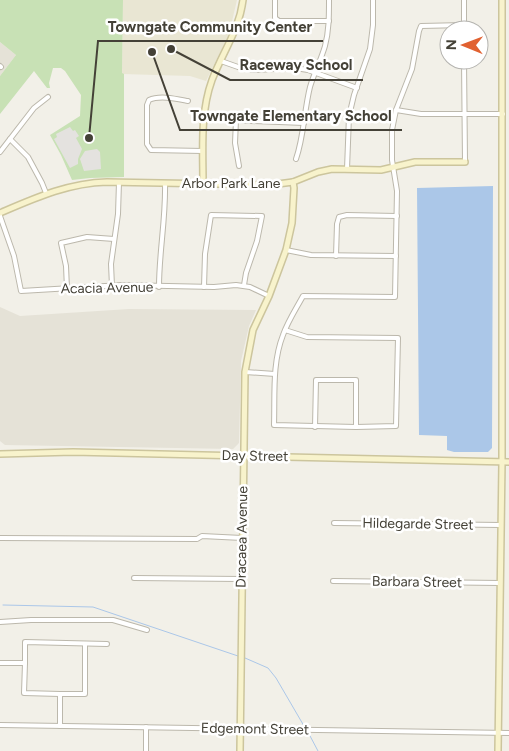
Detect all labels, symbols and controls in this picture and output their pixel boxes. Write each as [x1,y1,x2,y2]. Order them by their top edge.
callout: Towngate Community Center [98,11,323,41]
text: Towngate Community Center [108,18,313,36]
north arrow [439,20,489,70]
text: N [443,39,460,50]
callout: Raceway School [230,50,363,80]
text: Raceway School [239,56,353,74]
callout: Towngate Elementary School [180,100,402,130]
text: Towngate Elementary School [190,107,392,125]
street label: Arbor Park Lane [182,175,281,192]
street label: Acacia Avenue [60,279,154,297]
street label: Day Street [222,447,288,465]
street label: Dracaea Avenue [233,486,251,588]
street label: Hildegarde Street [362,515,474,533]
street label: Barbara Street [372,573,462,591]
street label: Edgemont Street [201,720,309,738]

